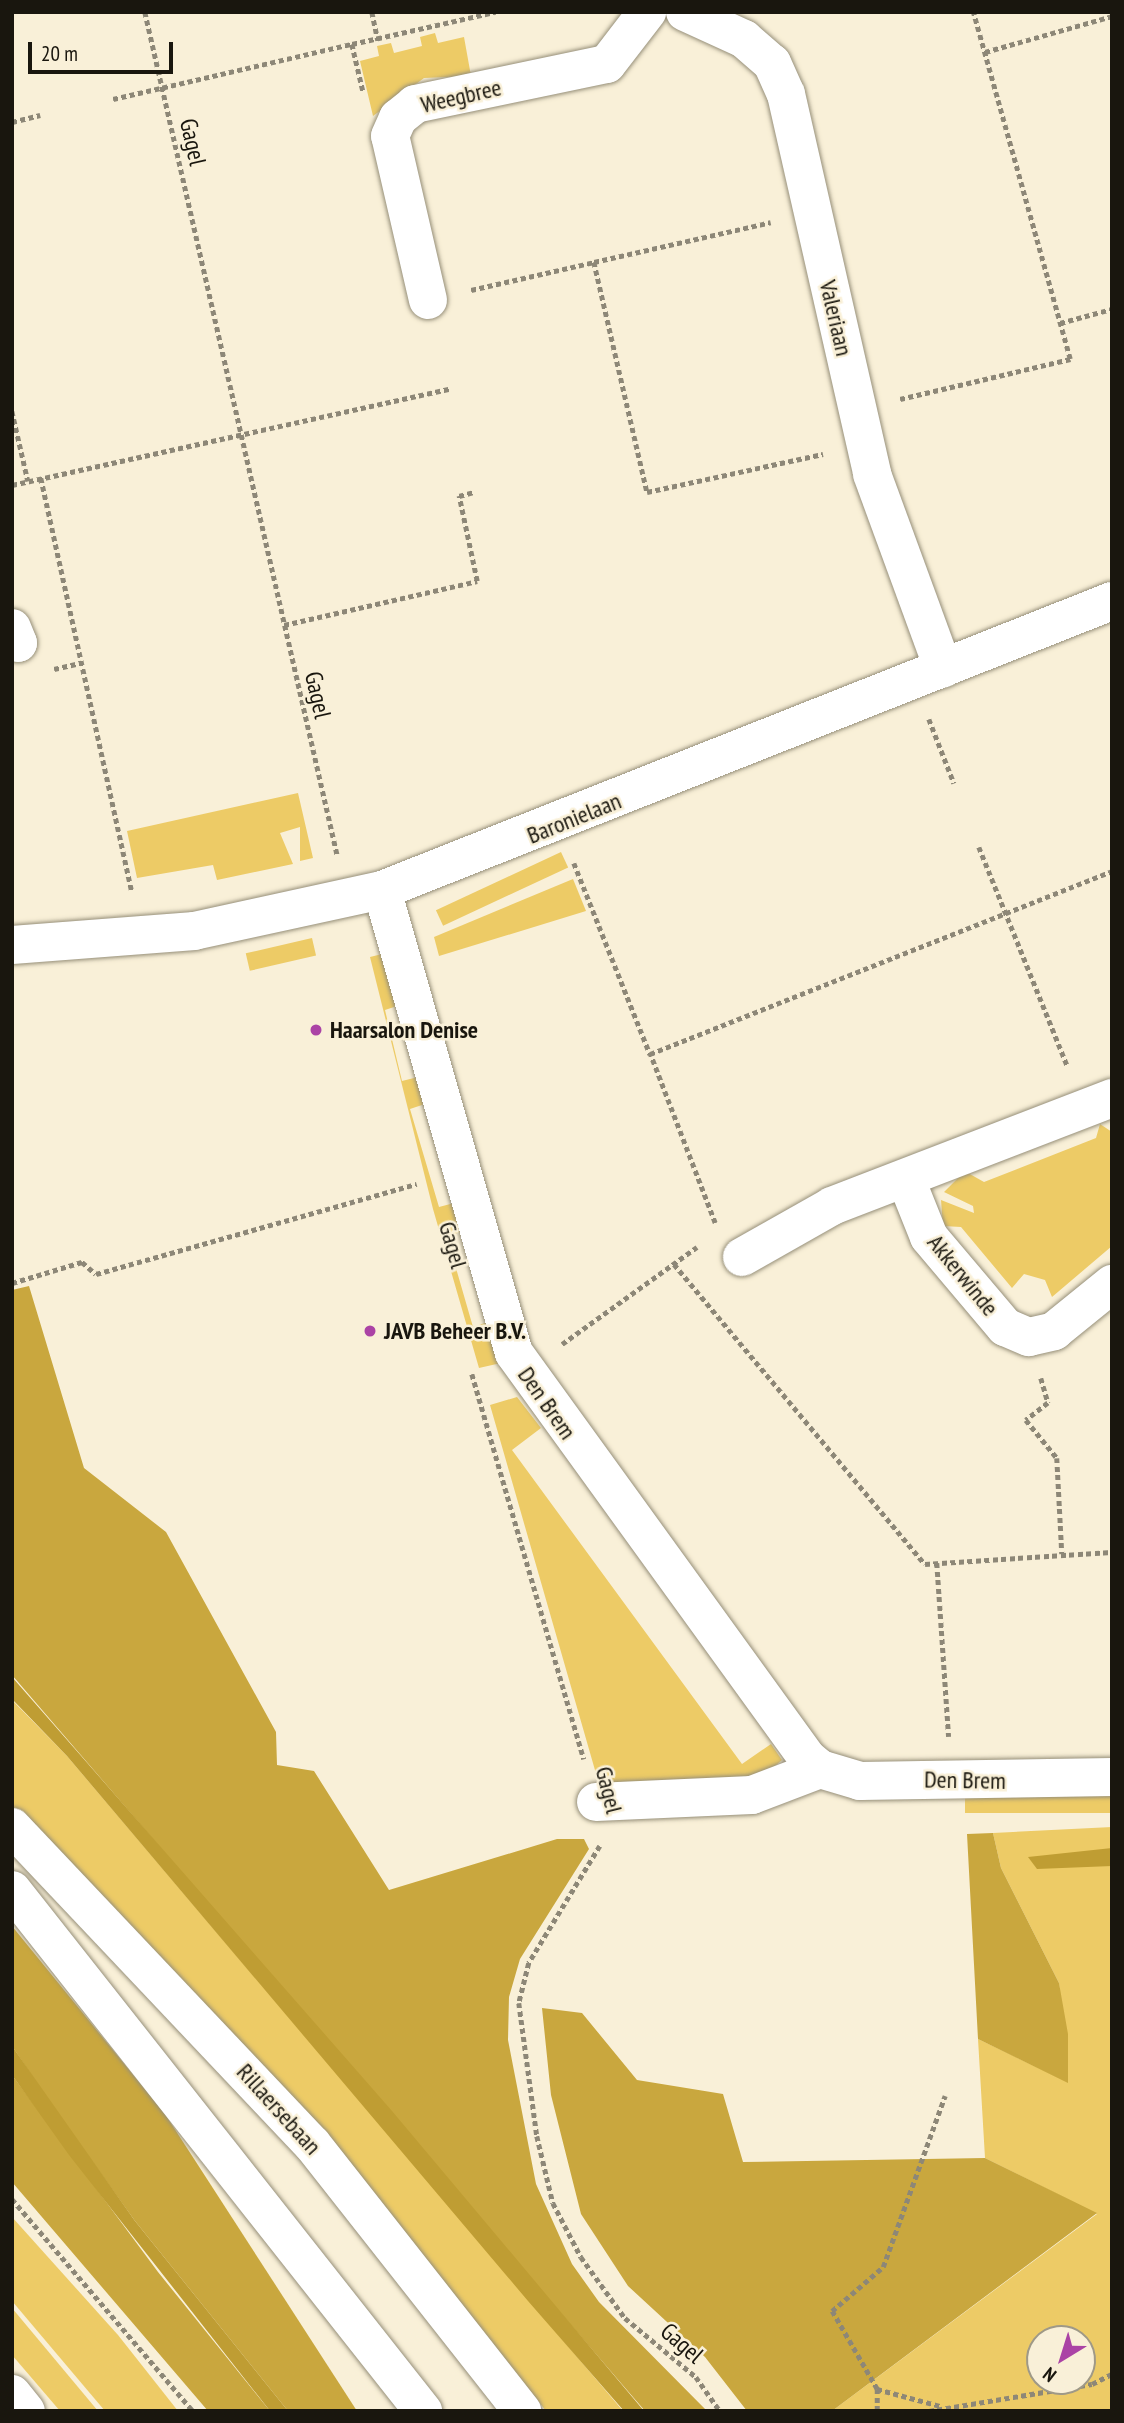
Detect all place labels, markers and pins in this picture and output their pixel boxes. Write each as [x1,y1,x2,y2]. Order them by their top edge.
place label: Haarsalon Denise [330,1016,478,1044]
marker: Haarsalon Denise [308,1022,324,1038]
place label: JAVB Beheer B.V. [384,1317,526,1345]
marker: JAVB Beheer B.V. [362,1323,378,1339]

